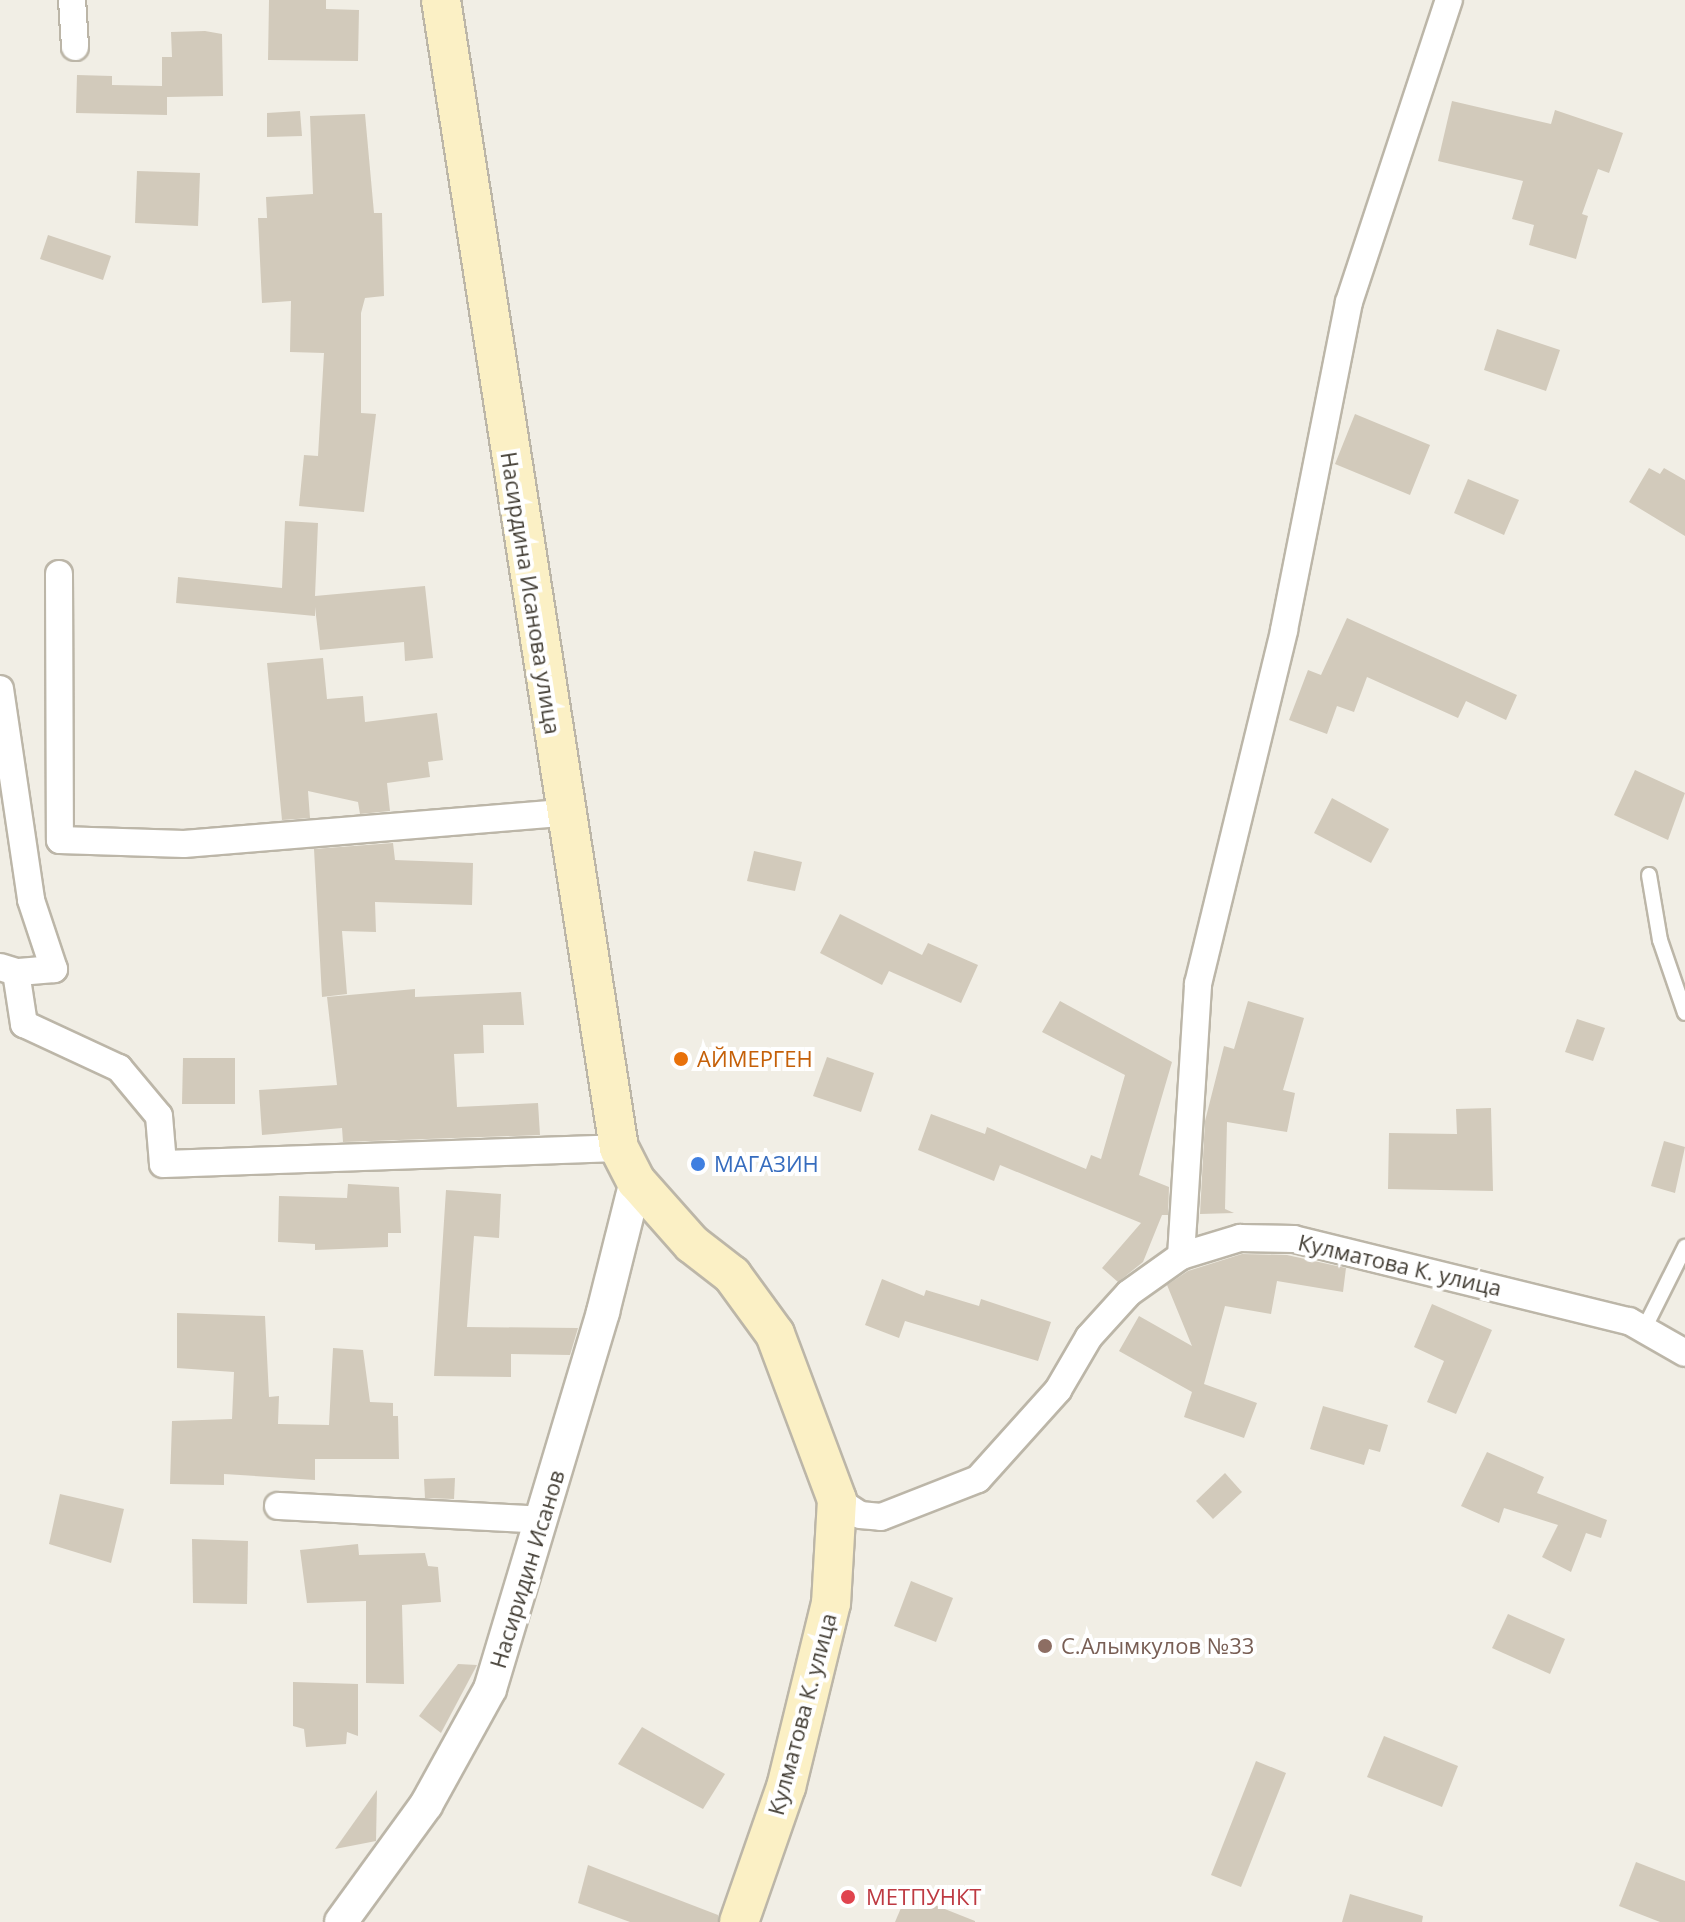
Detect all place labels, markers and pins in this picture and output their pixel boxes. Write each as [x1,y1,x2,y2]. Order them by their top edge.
place label: АЙМЕРГЕН [697,1046,813,1072]
marker: АЙМЕРГЕН [672,1050,690,1068]
place label: МАГАЗИН [714,1151,819,1177]
marker: МАГАЗИН [689,1155,707,1173]
place label: С.Алымкулов №33 [1061,1633,1254,1659]
marker: С.Алымкулов №33 [1036,1637,1054,1655]
place label: МЕТПУНКТ [866,1884,981,1910]
marker: МЕТПУНКТ [837,1886,859,1908]

